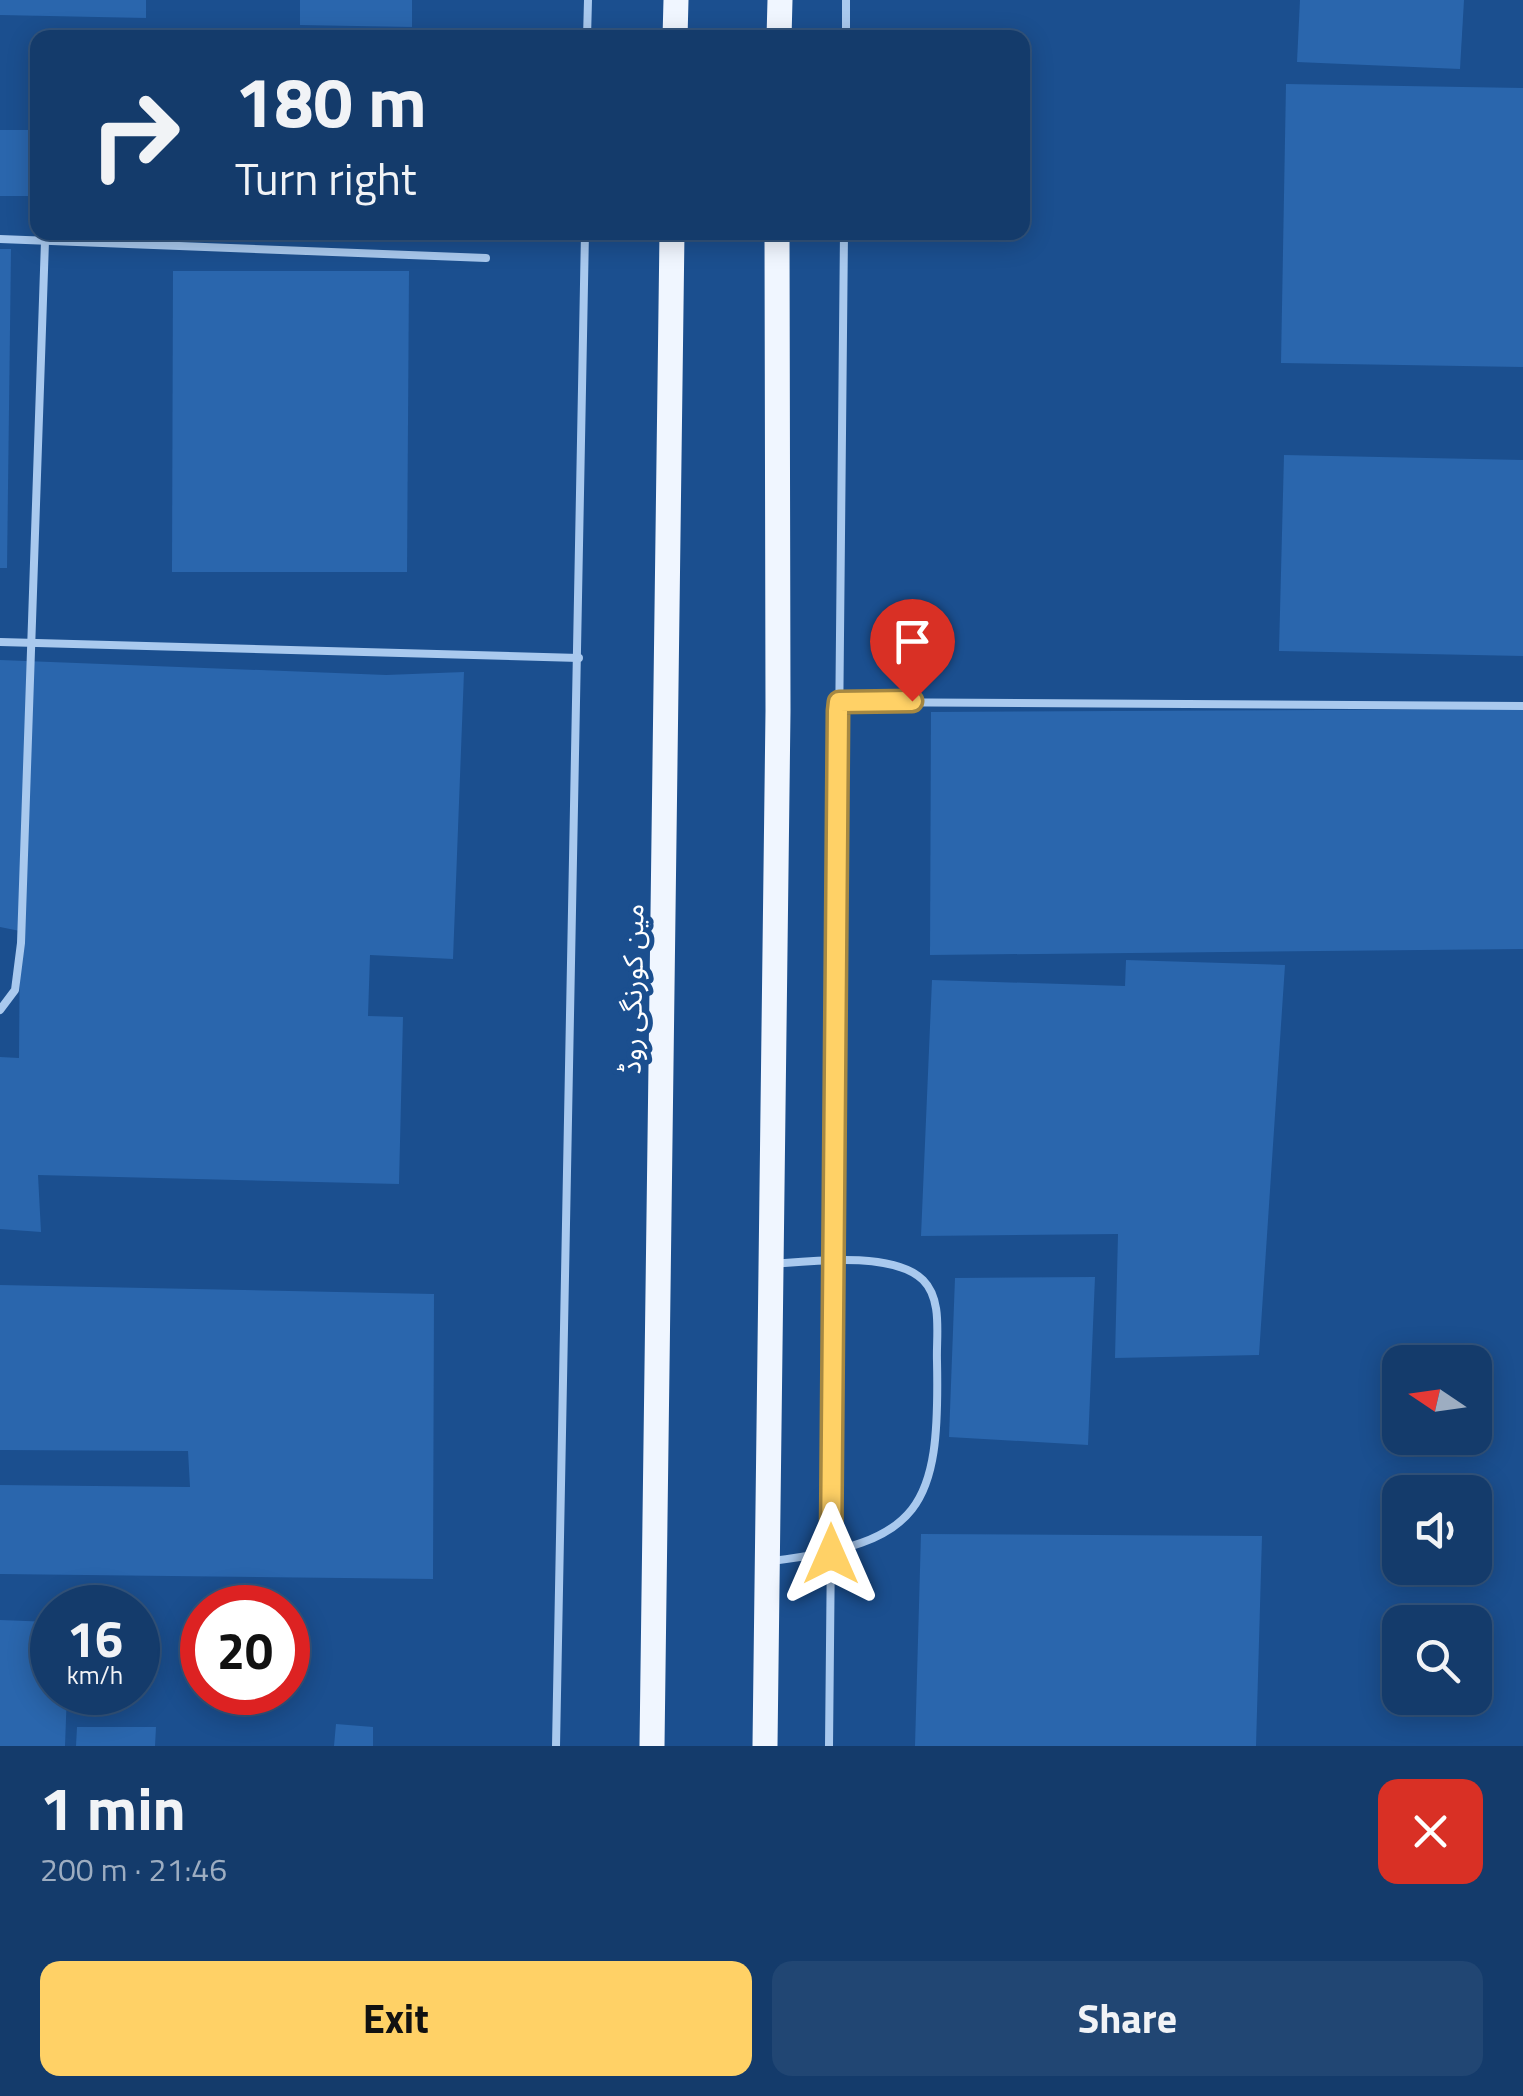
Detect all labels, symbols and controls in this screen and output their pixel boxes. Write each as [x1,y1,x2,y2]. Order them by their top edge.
text: 180 m [235,48,427,154]
icon: right [70,70,200,200]
text: Turn right [235,144,417,212]
pin [870,599,955,702]
icon: arrive [885,614,940,669]
street label: مین کورنگی روڈ [609,903,654,1075]
north arrow [1382,1345,1492,1455]
map controls [1382,1345,1492,1715]
button: sound [1382,1475,1492,1585]
position arrow [779,1502,883,1606]
speed limit sign: 20 [180,1585,310,1715]
text: 16 [67,1600,123,1676]
button: search [1382,1605,1492,1715]
text: km/h [67,1656,123,1694]
text: 1 min [40,1762,186,1853]
button: close [1378,1779,1483,1884]
text: 200 m · 21:46 [40,1845,227,1893]
button: Exit [40,1961,752,2076]
button: Share [772,1961,1483,2076]

